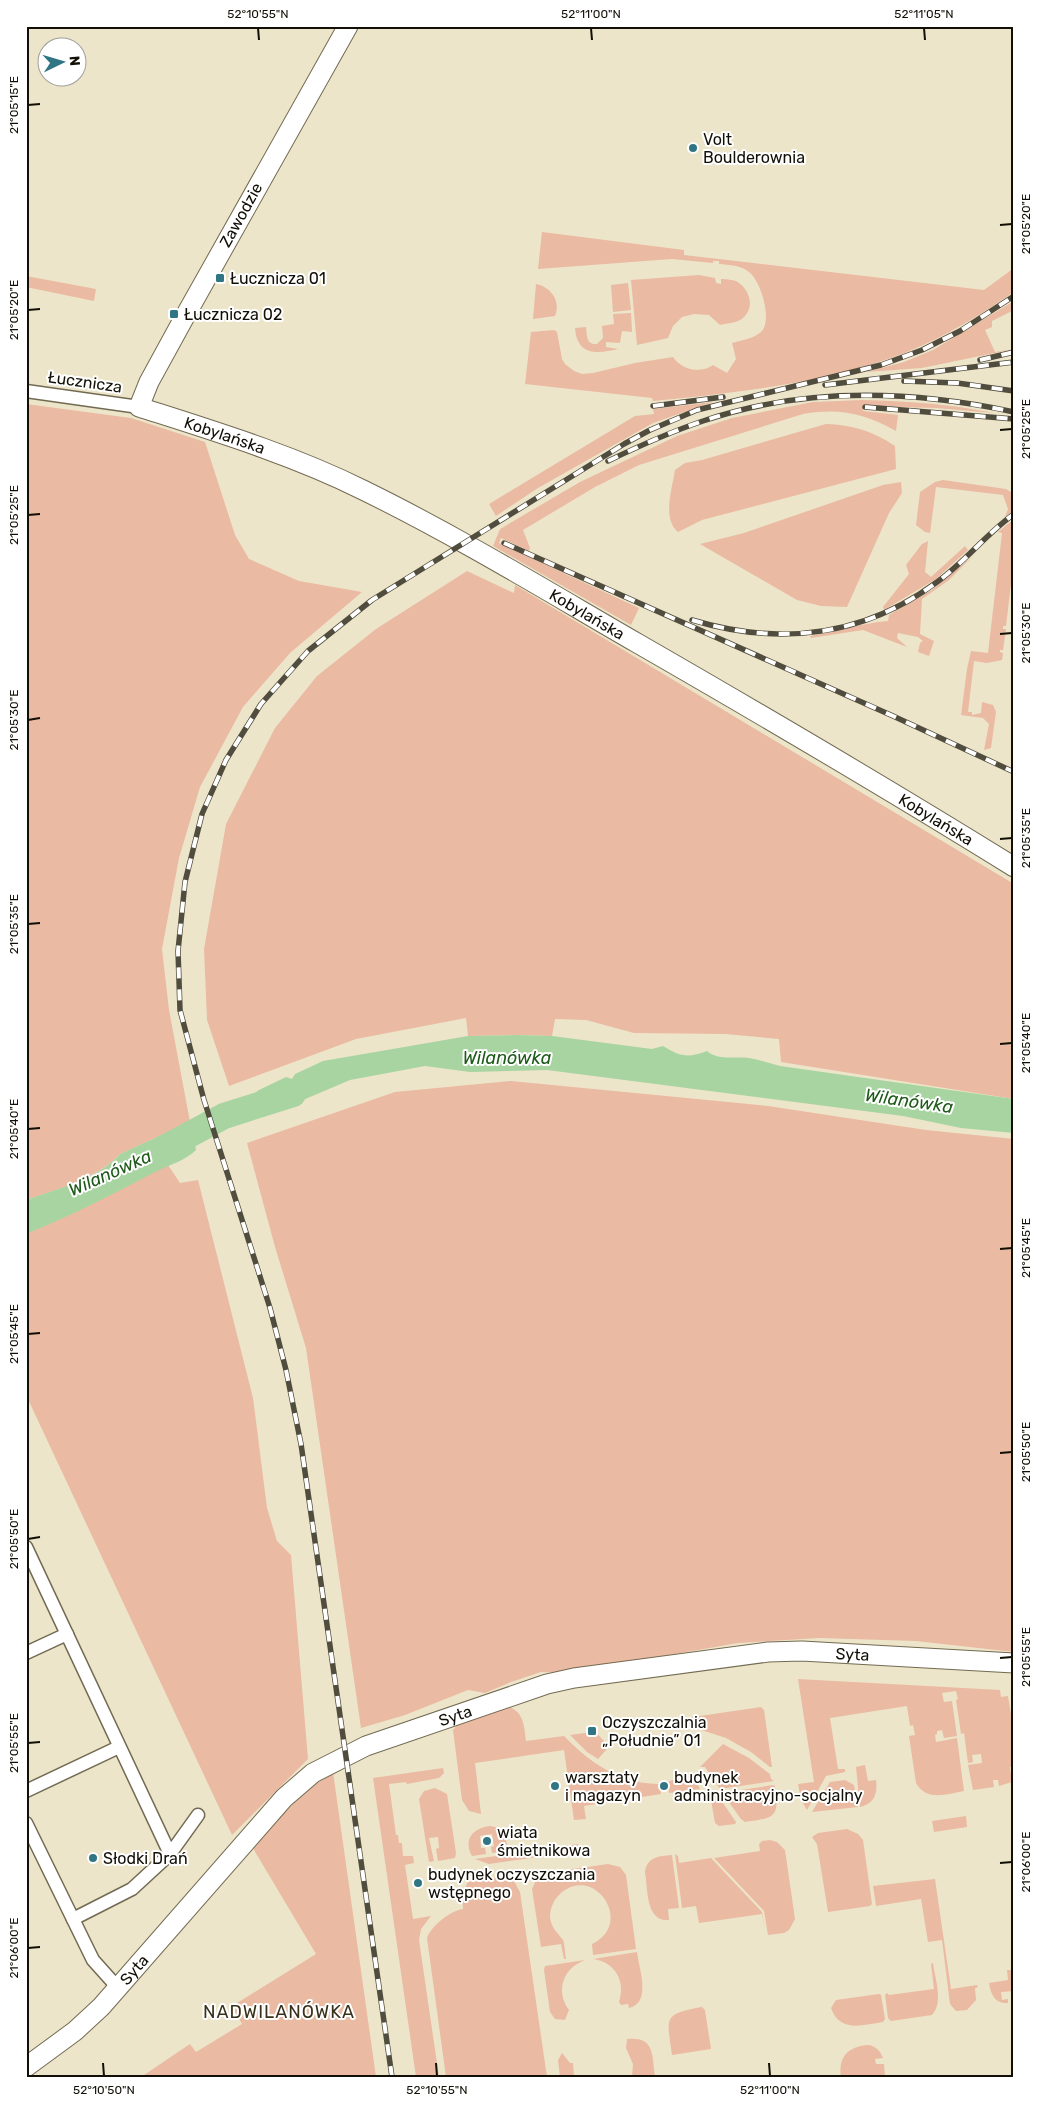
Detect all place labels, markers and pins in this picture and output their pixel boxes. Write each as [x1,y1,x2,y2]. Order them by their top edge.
place label: Volt Boulderownia [703,130,805,167]
marker: Volt Boulderownia [687,142,699,154]
place label: Łucznicza 01 [230,269,326,288]
marker: Łucznicza 01 [214,272,226,284]
place label: Łucznicza 02 [184,305,282,324]
marker: Łucznicza 02 [168,308,180,320]
place label: Oczyszczalnia „Południe” 01 [602,1713,707,1750]
marker: Oczyszczalnia „Południe” 01 [586,1725,598,1737]
place label: warsztaty i magazyn [565,1768,641,1805]
place label: budynek administracyjno-socjalny [674,1768,863,1805]
marker: warsztaty i magazyn [549,1780,561,1792]
marker: budynek administracyjno-socjalny [658,1780,670,1792]
place label: wiata śmietnikowa [497,1823,590,1860]
marker: wiata śmietnikowa [481,1835,493,1847]
place label: Słodki Drań [103,1849,188,1868]
marker: Słodki Drań [87,1852,99,1864]
place label: budynek oczyszczania wstępnego [428,1865,595,1903]
marker: budynek oczyszczania wstępnego [412,1877,424,1889]

